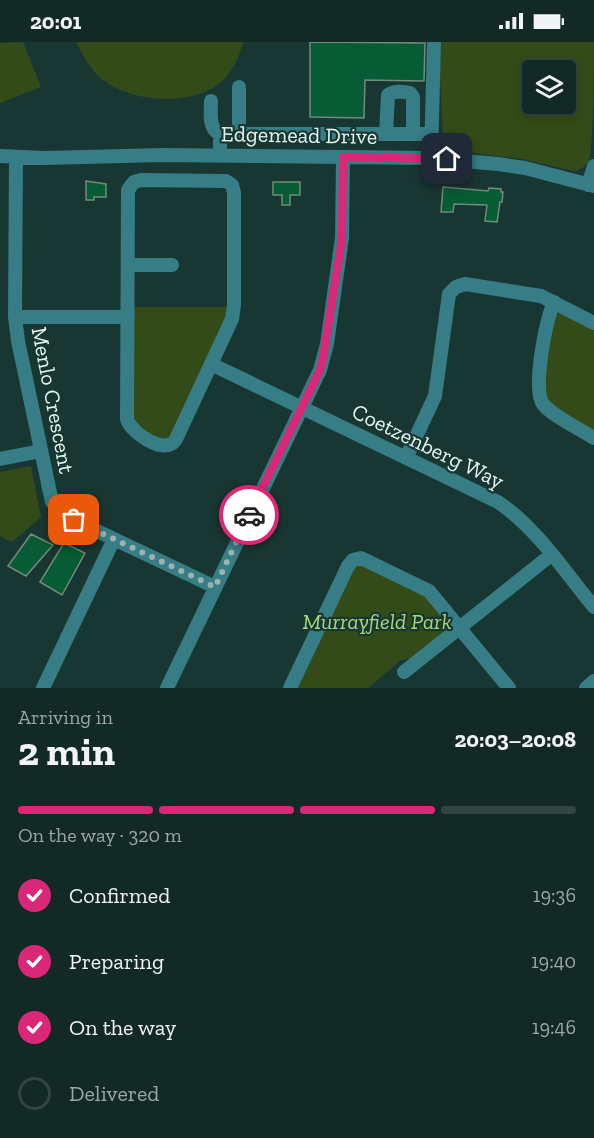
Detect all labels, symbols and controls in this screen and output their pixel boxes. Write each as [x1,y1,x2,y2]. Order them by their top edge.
text: 20:01 [30,8,82,35]
map controls [522,60,576,114]
button: layers [522,60,576,114]
street label: Edgemead Drive [221,120,377,150]
pin [421,133,472,184]
icon: home [430,142,463,175]
street label: Menlo Crescent [26,324,81,476]
street label: Coetzenberg Way [348,398,509,495]
courier [219,485,279,545]
pin [48,494,99,545]
icon: car [233,499,266,532]
icon: bag [57,503,90,536]
park label: Murrayfield Park [303,608,452,635]
text: Arriving in [18,705,113,729]
text: 20:03–20:08 [454,726,576,753]
text: 2 min [18,728,115,775]
text: On the way · 320 m [18,823,182,847]
icon: check [18,879,51,912]
text: Confirmed [69,882,170,909]
text: 19:36 [533,883,576,907]
icon: check [18,945,51,978]
text: Preparing [69,948,164,975]
text: 19:40 [531,949,576,973]
icon: check [18,1011,51,1044]
text: On the way [69,1014,176,1041]
text: 19:46 [532,1015,576,1039]
text: Delivered [69,1080,159,1107]

